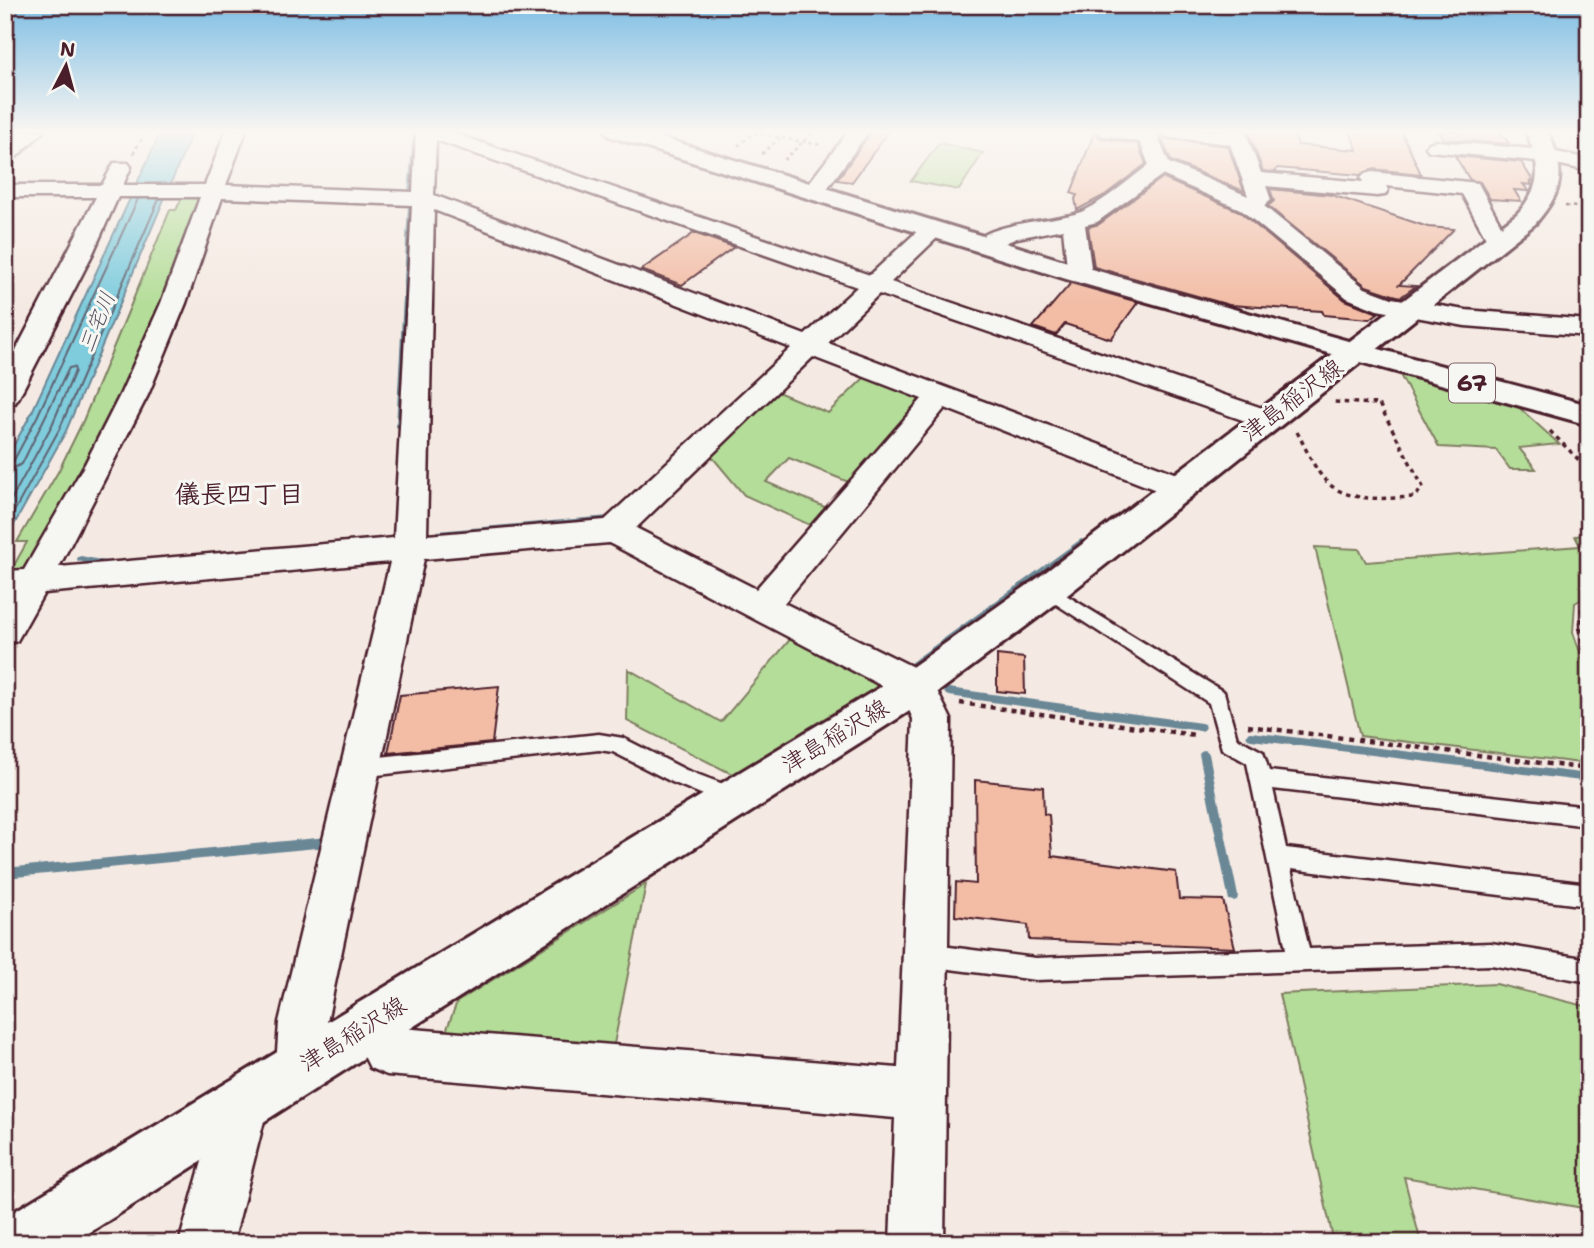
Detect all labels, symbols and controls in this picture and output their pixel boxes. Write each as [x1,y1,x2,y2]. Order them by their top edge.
north arrow [32,32,102,102]
text: N [59,36,77,63]
water label: 三宅川 [72,288,122,356]
street label: 津島稲沢線 [1234,351,1350,449]
road number: 67 [1449,364,1495,402]
district label: 儀長四丁目 [174,476,304,511]
street label: 津島稲沢線 [775,691,895,781]
street label: 津島稲沢線 [294,989,412,1079]

